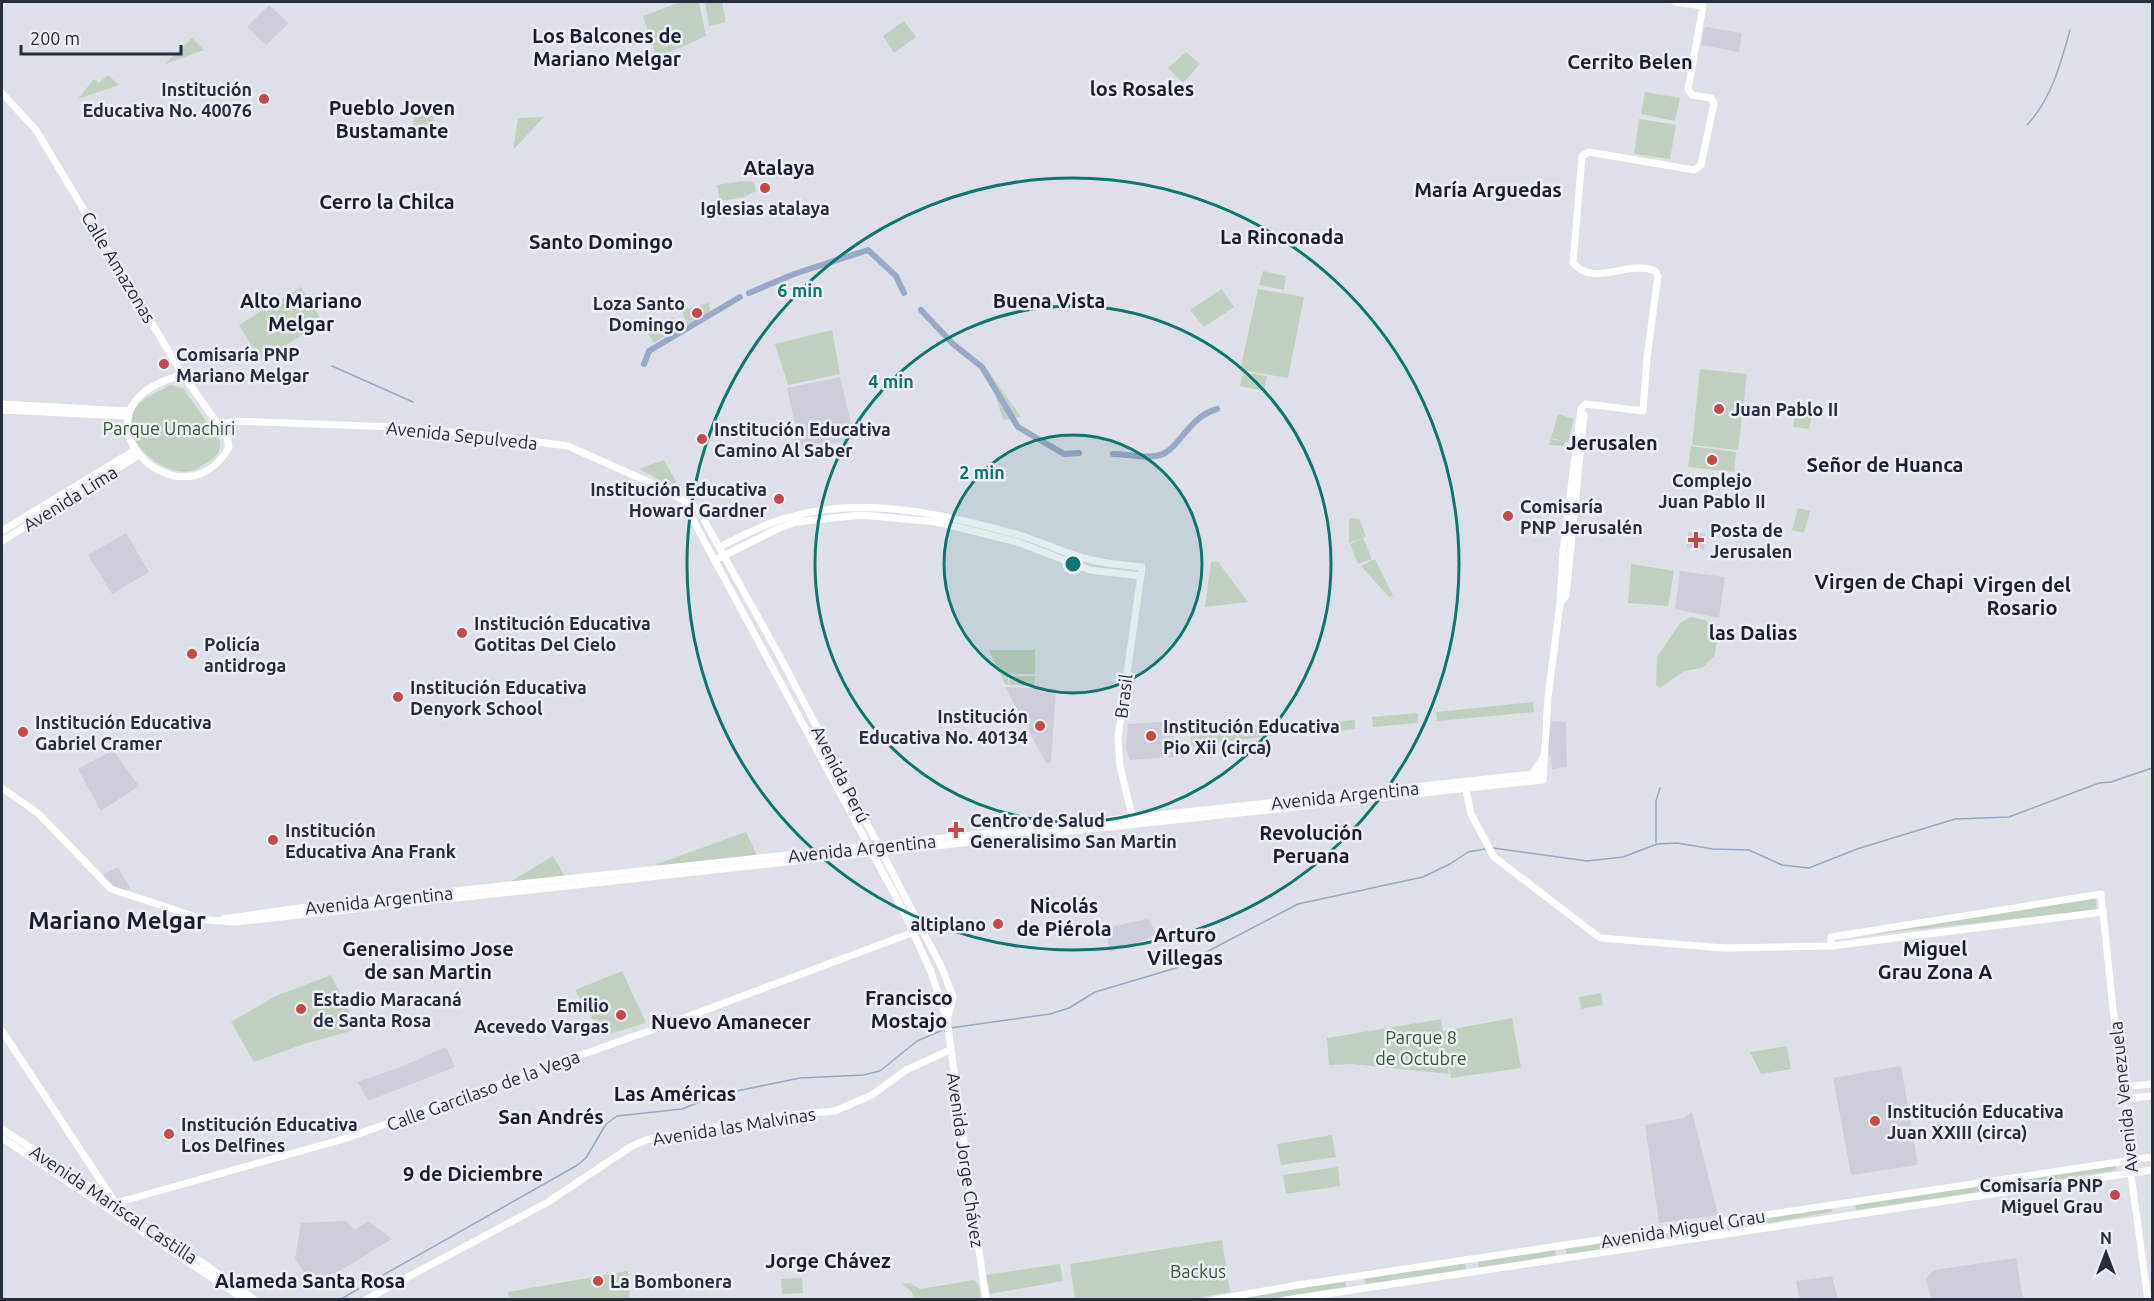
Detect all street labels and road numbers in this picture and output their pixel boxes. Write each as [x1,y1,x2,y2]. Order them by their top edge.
street label: Calle Amazonas [78,208,160,326]
street label: Avenida Sepulveda [385,417,539,453]
street label: Avenida Lima [19,461,121,535]
street label: Brasil [1110,672,1136,719]
street label: Avenida Perú [808,722,874,826]
street label: Avenida Argentina [1270,777,1420,813]
street label: Avenida Argentina [787,830,937,866]
street label: Avenida Argentina [304,882,454,918]
street label: Avenida Venezuela [2105,1020,2141,1174]
street label: Calle Garcilaso de la Vega [384,1046,582,1134]
street label: Avenida Jorge Chávez [944,1071,988,1249]
street label: Avenida las Malvinas [651,1103,817,1149]
street label: Avenida Mariscal Castilla [27,1141,201,1267]
street label: Avenida Miguel Grau [1599,1205,1767,1251]

